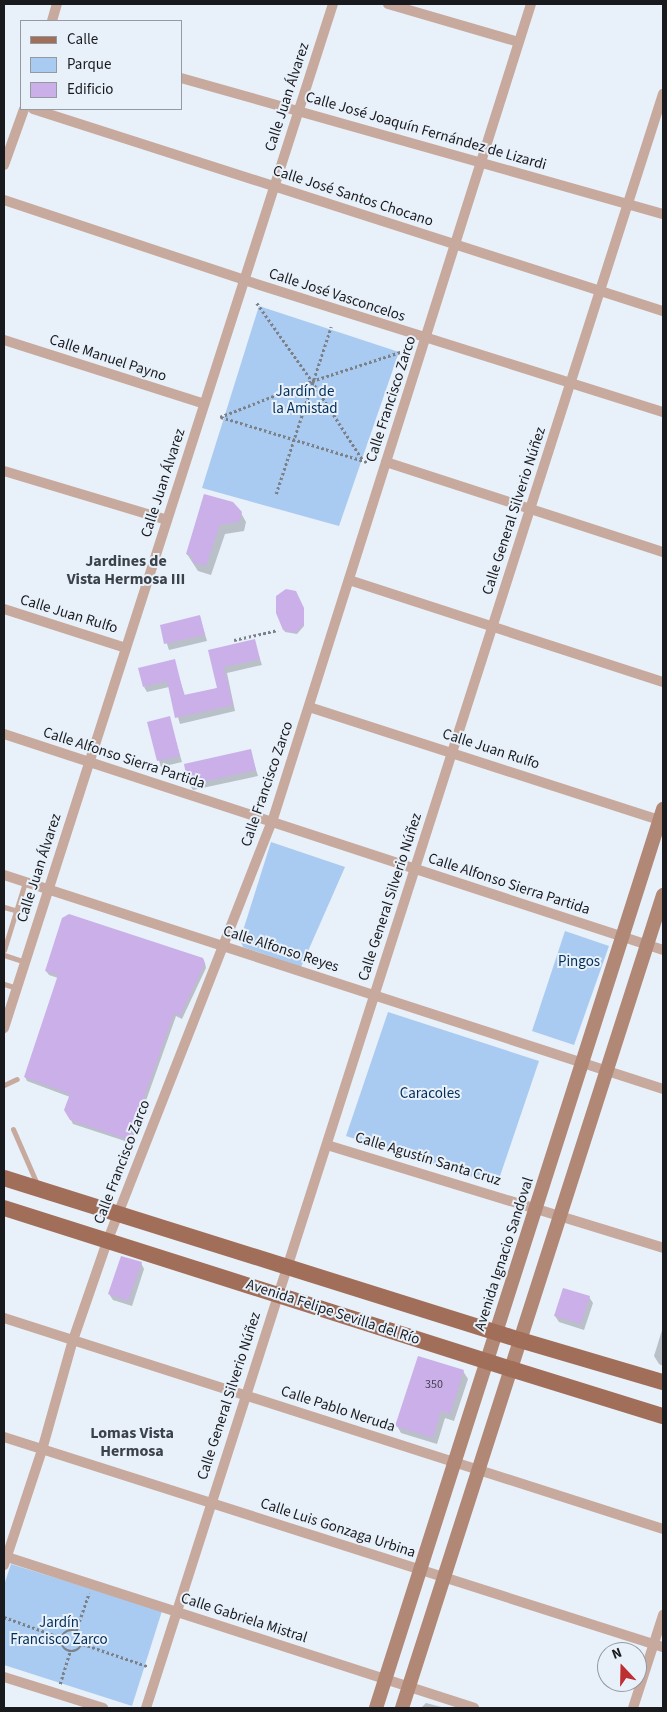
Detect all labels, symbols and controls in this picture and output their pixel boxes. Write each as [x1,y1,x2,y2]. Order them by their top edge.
legend [20,20,182,110]
text: Calle [67,29,98,50]
street label: Calle Juan Álvarez [261,40,313,154]
text: Parque [67,54,111,75]
text: Edificio [67,79,114,100]
street label: Calle José Joaquín Fernández de Lizardi [304,88,548,174]
street label: Calle José Santos Chocano [270,162,436,230]
street label: Calle José Vasconcelos [266,264,408,326]
street label: Calle Manuel Payno [47,331,169,385]
street label: Calle Francisco Zarco [362,334,420,464]
park label: Jardín de la Amistad [272,382,338,417]
street label: Calle General Silverio Núñez [478,425,550,597]
street label: Calle Juan Álvarez [137,426,189,540]
district label: Jardines de Vista Hermosa III [67,551,185,589]
street label: Calle Juan Rulfo [18,591,120,637]
street label: Calle Francisco Zarco [237,719,297,849]
street label: Calle Alfonso Sierra Partida [41,723,207,793]
street label: Calle Juan Rulfo [440,725,542,773]
street label: Calle Juan Álvarez [13,811,65,925]
street label: Calle General Silverio Núñez [354,811,426,983]
street label: Calle Alfonso Sierra Partida [426,849,592,919]
street label: Calle Alfonso Reyes [221,922,341,976]
park label: Pingos [558,953,600,971]
park label: Caracoles [400,1085,460,1103]
street label: Calle Francisco Zarco [90,1097,154,1227]
street label: Calle Agustín Santa Cruz [353,1128,503,1190]
street label: Avenida Ignacio Sandoval [471,1175,537,1333]
street label: Avenida Felipe Sevilla del Río [244,1275,422,1349]
street label: Calle General Silverio Núñez [193,1310,265,1482]
house number: 350 [425,1378,443,1392]
street label: Calle Pablo Neruda [279,1382,397,1436]
district label: Lomas Vista Hermosa [90,1423,174,1461]
street label: Calle Luis Gonzaga Urbina [258,1494,418,1562]
street label: Calle Gabriela Mistral [178,1589,310,1647]
park label: Jardín Francisco Zarco [10,1613,108,1648]
north arrow [597,1642,647,1692]
text: N [609,1643,625,1665]

